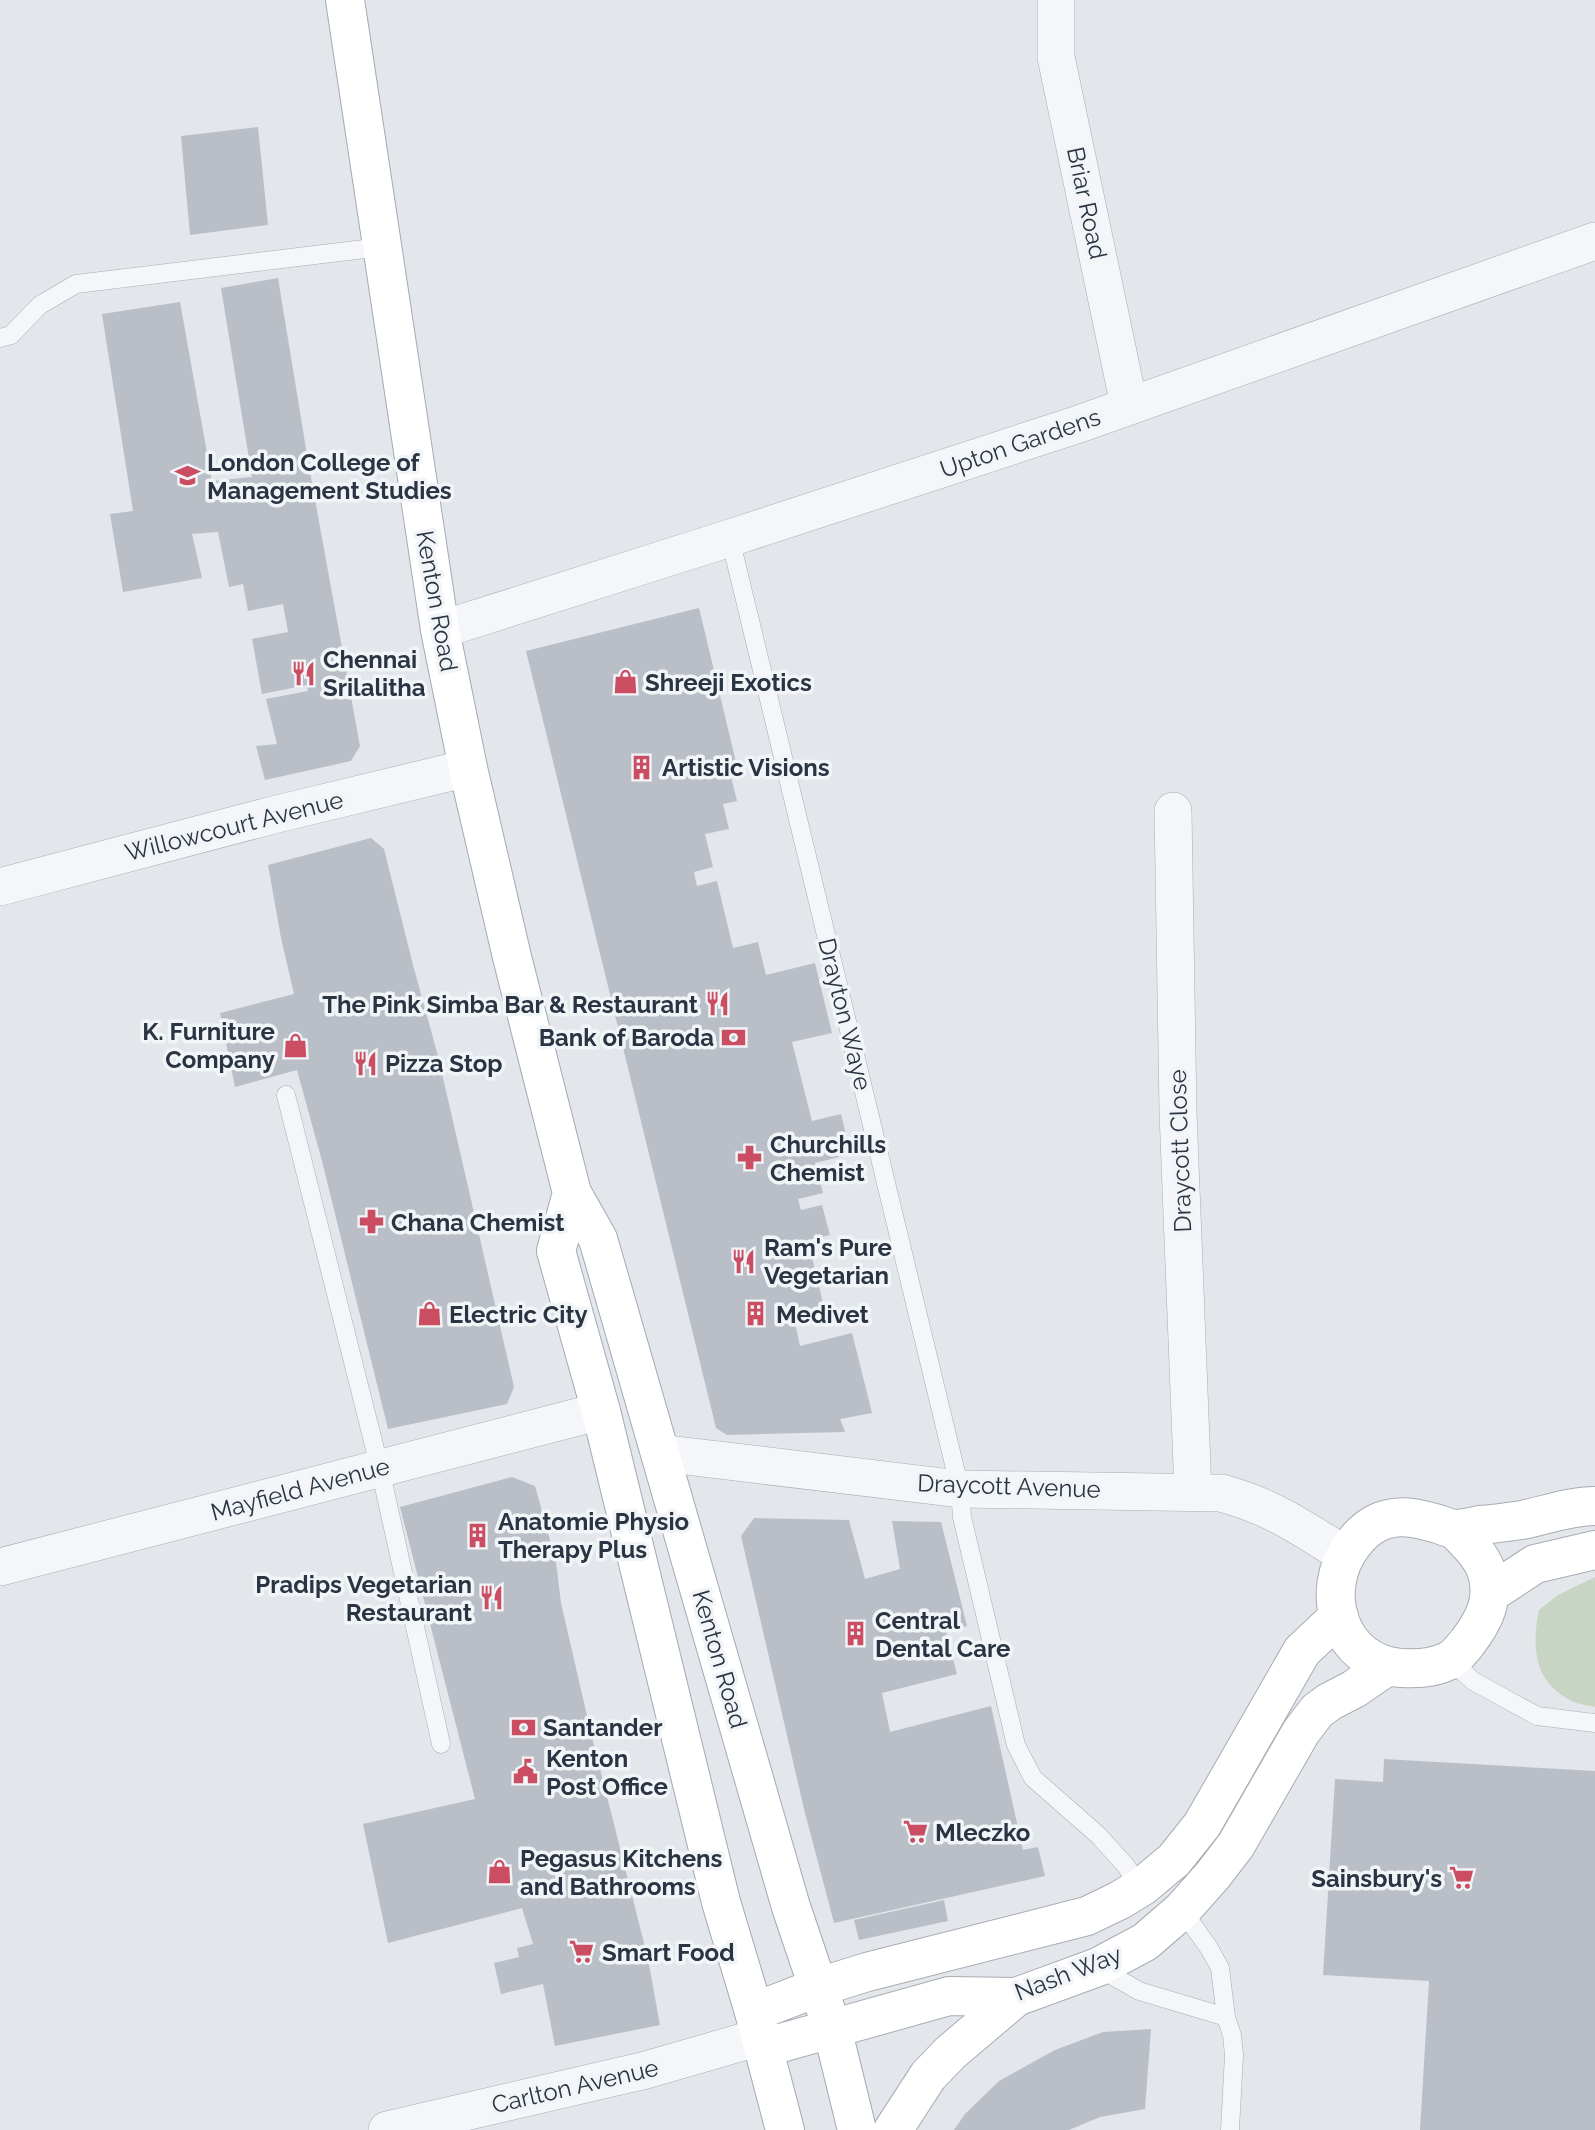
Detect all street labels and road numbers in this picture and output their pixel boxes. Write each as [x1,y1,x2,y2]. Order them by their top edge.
street label: Briar Road [1061,144,1113,262]
street label: Upton Gardens [936,402,1104,484]
street label: Kenton Road [410,528,464,674]
street label: Willowcourt Avenue [122,785,346,867]
street label: Drayton Waye [812,935,878,1093]
street label: Draycott Close [1163,1069,1197,1233]
street label: Mayfield Avenue [207,1451,393,1527]
street label: Draycott Avenue [917,1468,1101,1504]
street label: Kenton Road [686,1587,754,1731]
street label: Nash Way [1011,1939,1125,2007]
street label: Carlton Avenue [489,2053,661,2119]

